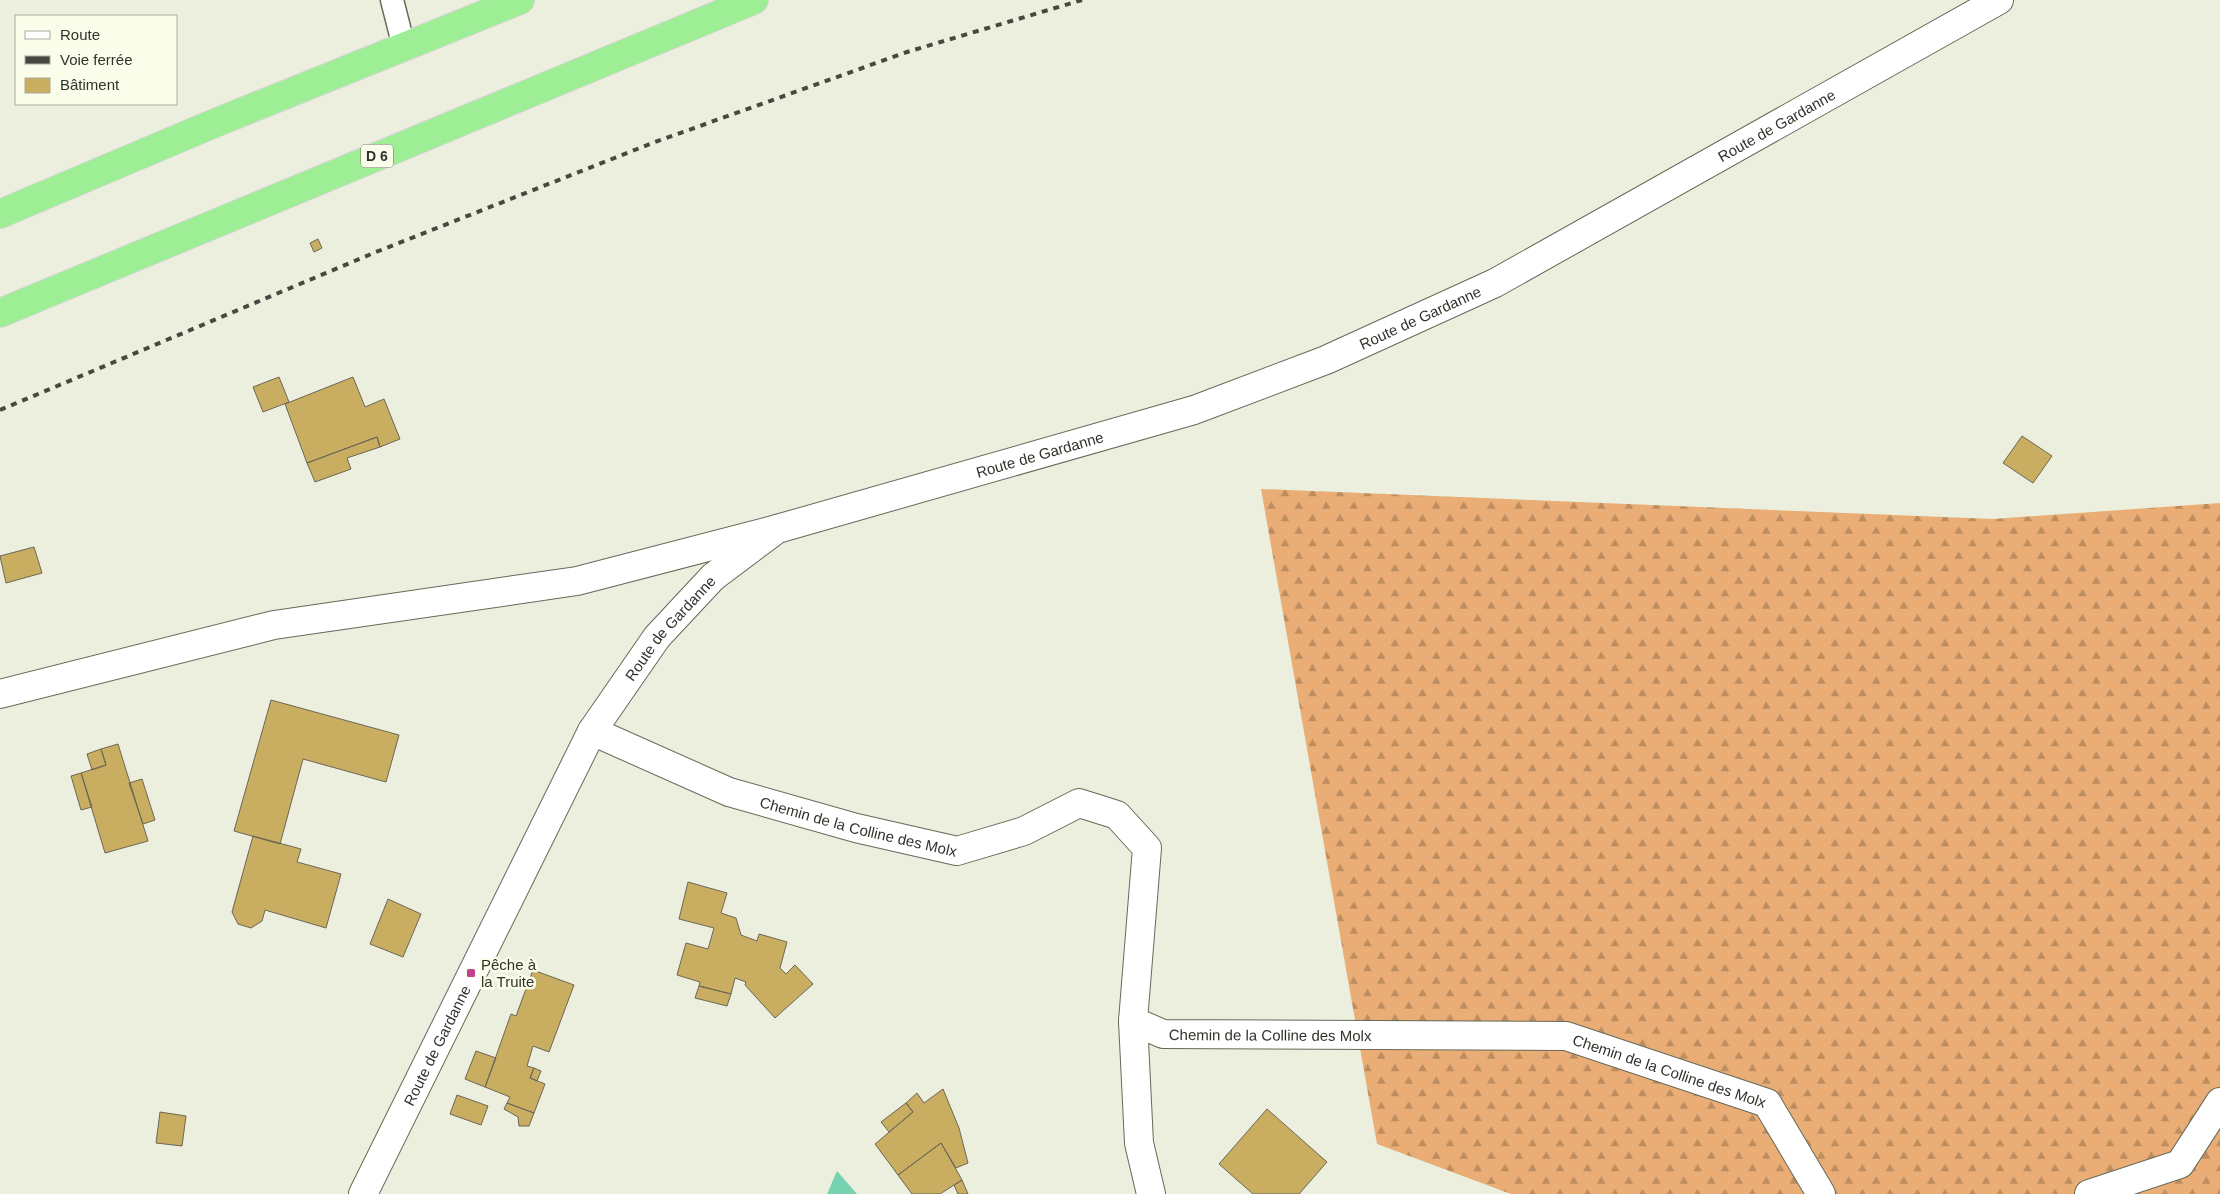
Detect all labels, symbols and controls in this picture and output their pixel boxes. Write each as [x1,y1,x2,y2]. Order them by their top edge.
legend [15,15,178,105]
text: Route [60,26,100,43]
text: Voie ferrée [60,51,133,68]
text: Bâtiment [60,76,120,93]
street label: Route de Gardanne [1715,85,1838,165]
road number: D 6 [361,144,393,168]
street label: Route de Gardanne [1357,282,1484,352]
street label: Route de Gardanne [974,428,1105,480]
street label: Route de Gardanne [621,572,719,684]
street label: Chemin de la Colline des Molx [758,793,959,859]
place label: Pêche à la Truite [481,956,537,990]
marker: Pêche à la Truite [465,967,477,979]
street label: Route de Gardanne [400,982,473,1108]
street label: Chemin de la Colline des Molx [1169,1026,1372,1044]
street label: Chemin de la Colline des Molx [1571,1030,1769,1111]

